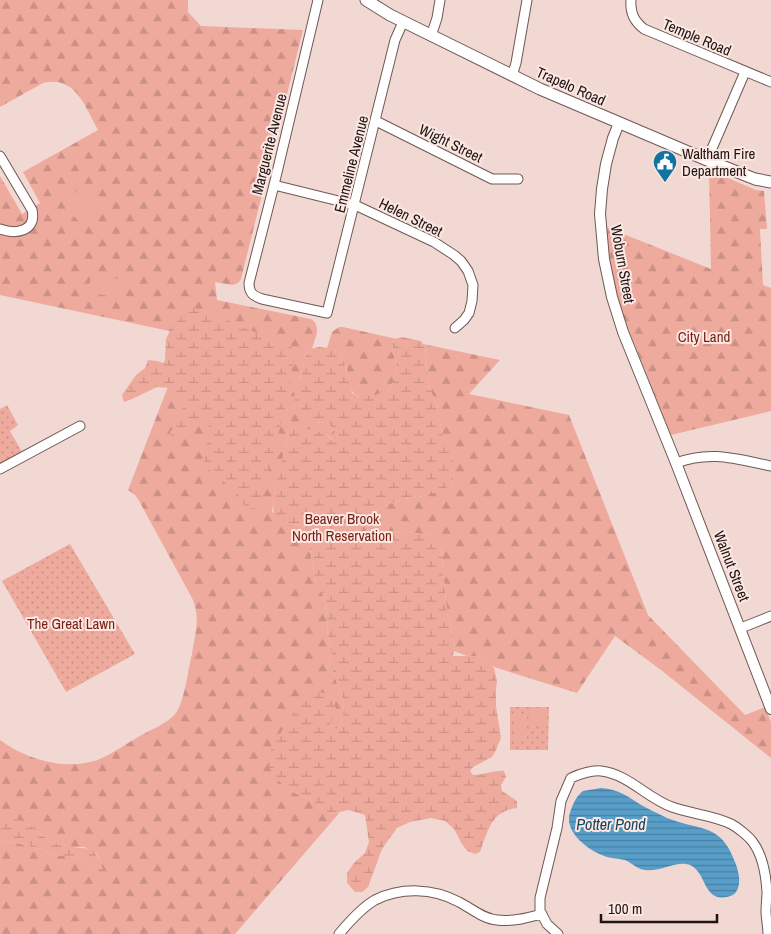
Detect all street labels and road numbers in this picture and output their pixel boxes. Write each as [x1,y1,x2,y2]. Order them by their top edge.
street label: Temple Road [660,13,734,61]
street label: Trapelo Road [533,61,609,111]
street label: Marguerite Avenue [246,91,292,197]
street label: Emmeline Avenue [329,113,373,215]
street label: Wight Street [416,119,487,168]
street label: Helen Street [376,193,447,242]
street label: Woburn Street [606,223,640,305]
street label: Walnut Street [709,528,755,605]

